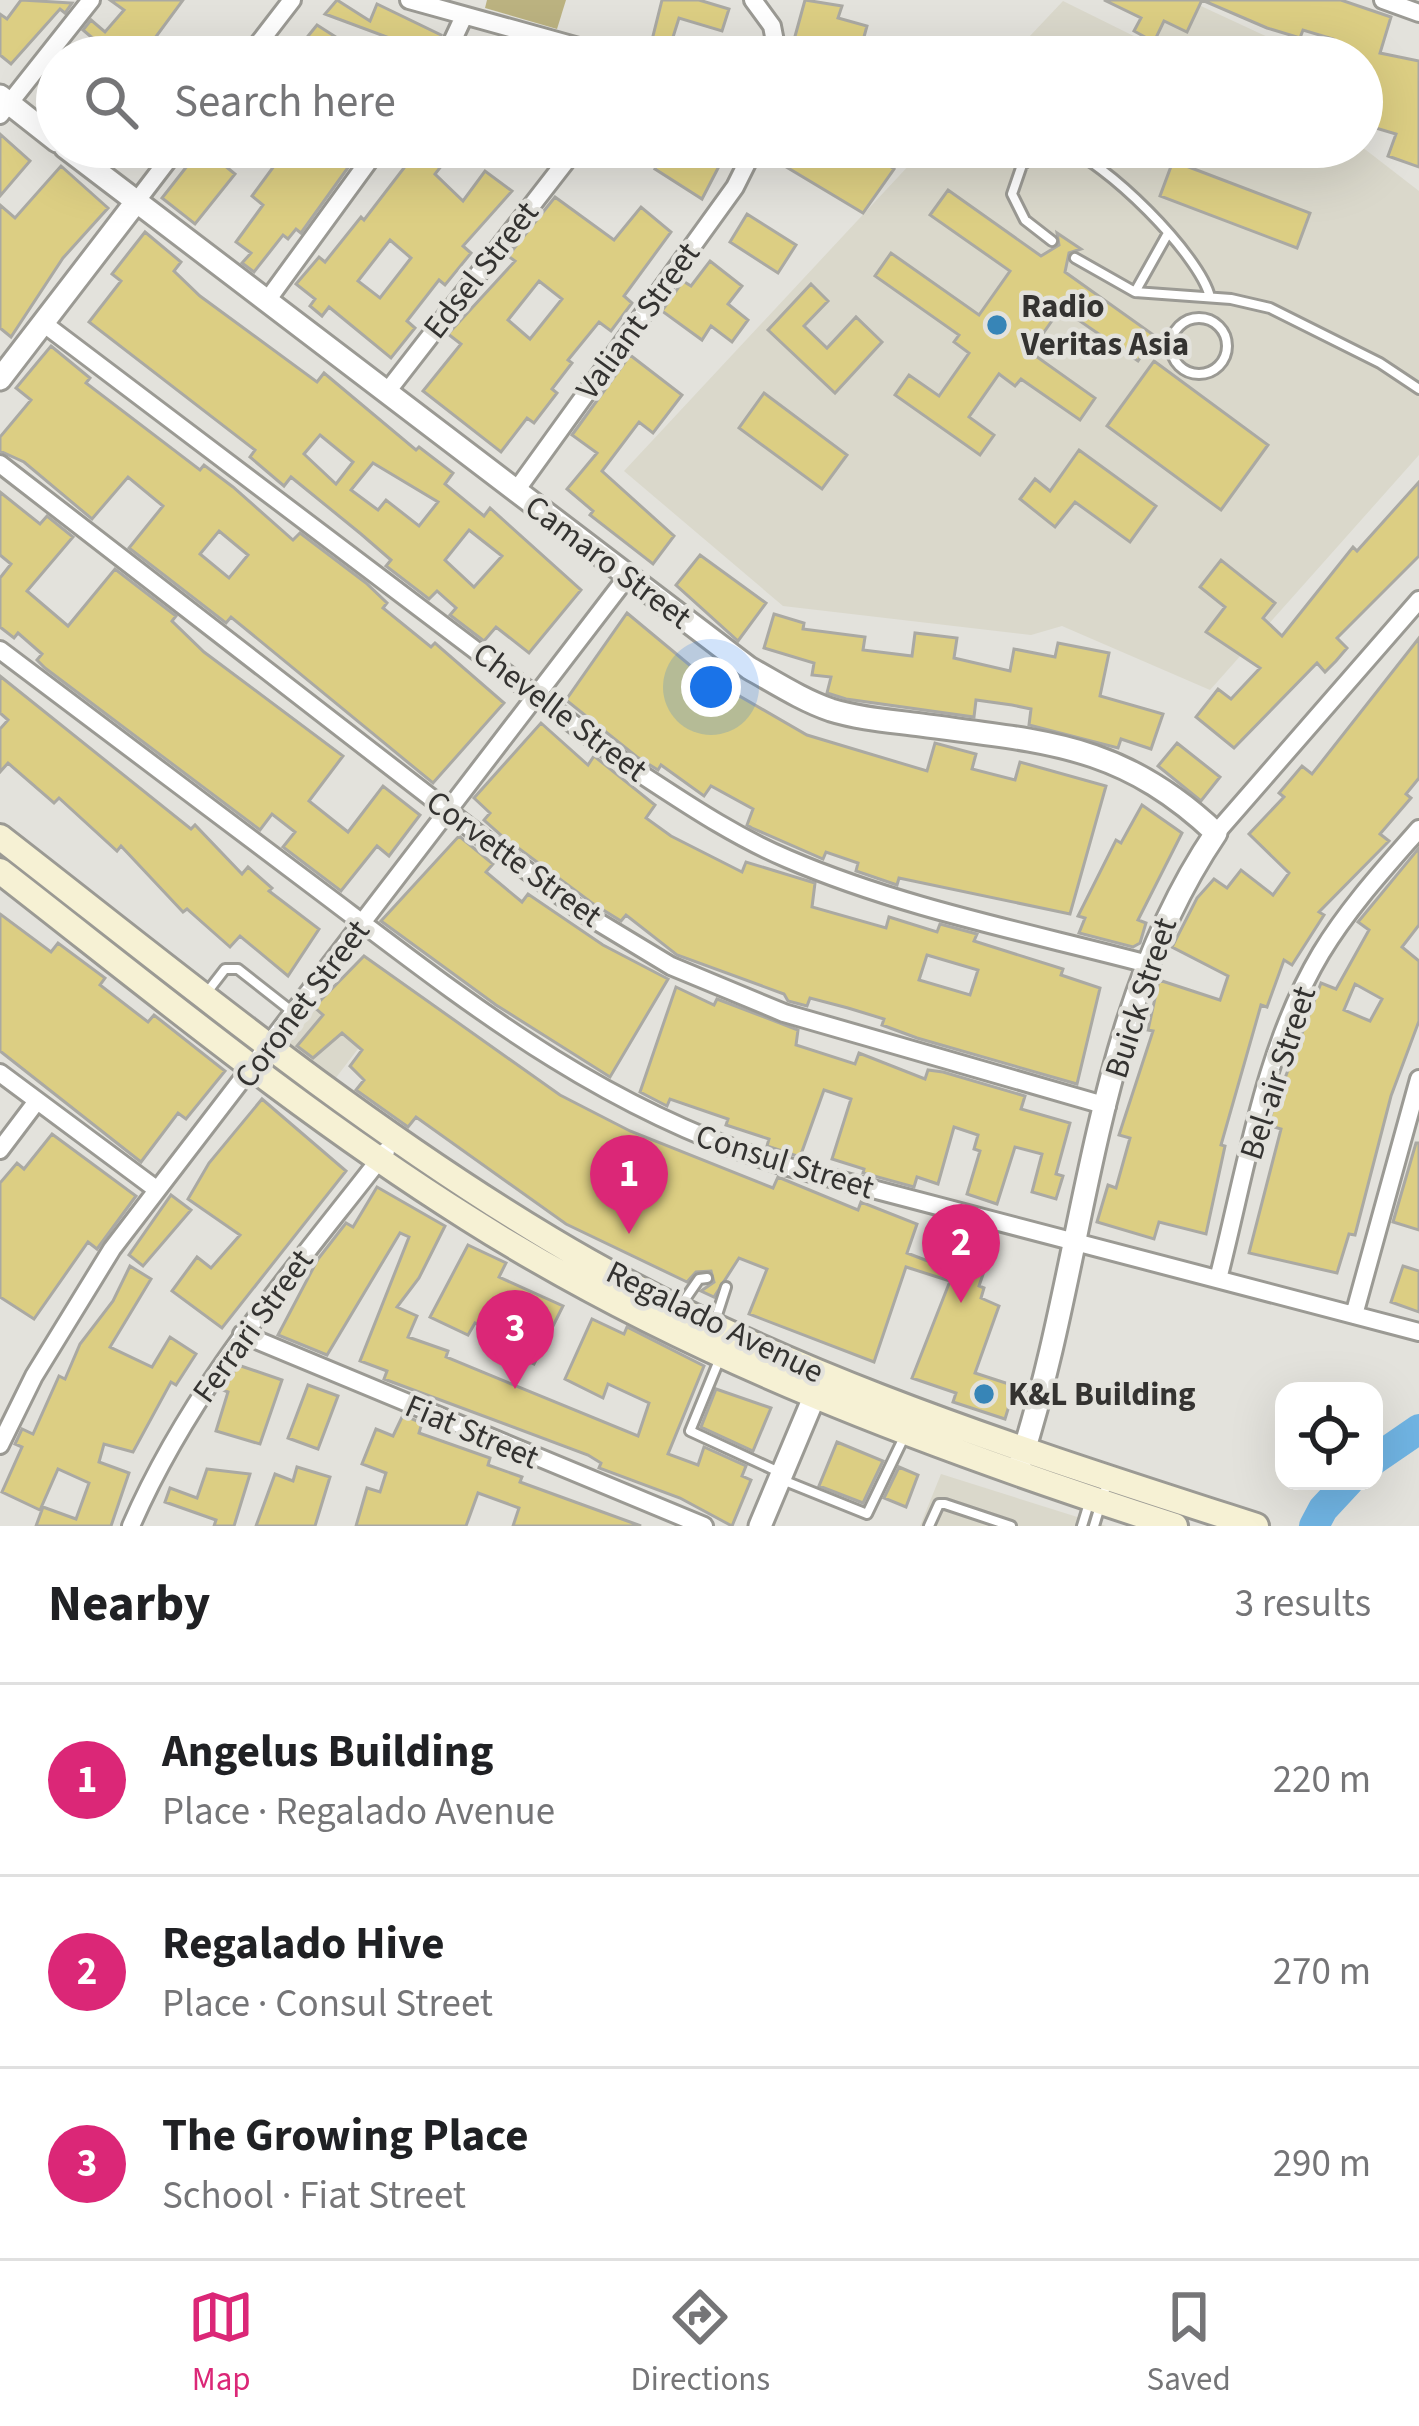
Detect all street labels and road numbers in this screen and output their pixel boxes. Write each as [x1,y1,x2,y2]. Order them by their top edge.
street label: Edsel Street [412,191,550,349]
street label: Valiant Street [565,233,711,409]
street label: Camaro Street [515,484,701,640]
street label: Chevelle Street [463,631,657,793]
street label: Corvette Street [416,779,612,939]
street label: Coronet Street [223,910,381,1098]
street label: Buick Street [1093,912,1189,1084]
street label: Bel-air Street [1228,980,1328,1166]
street label: Consul Street [690,1113,880,1211]
street label: Ferrari Street [181,1239,325,1413]
street label: Regalado Avenue [598,1249,832,1395]
street label: Fiat Street [398,1383,546,1481]

